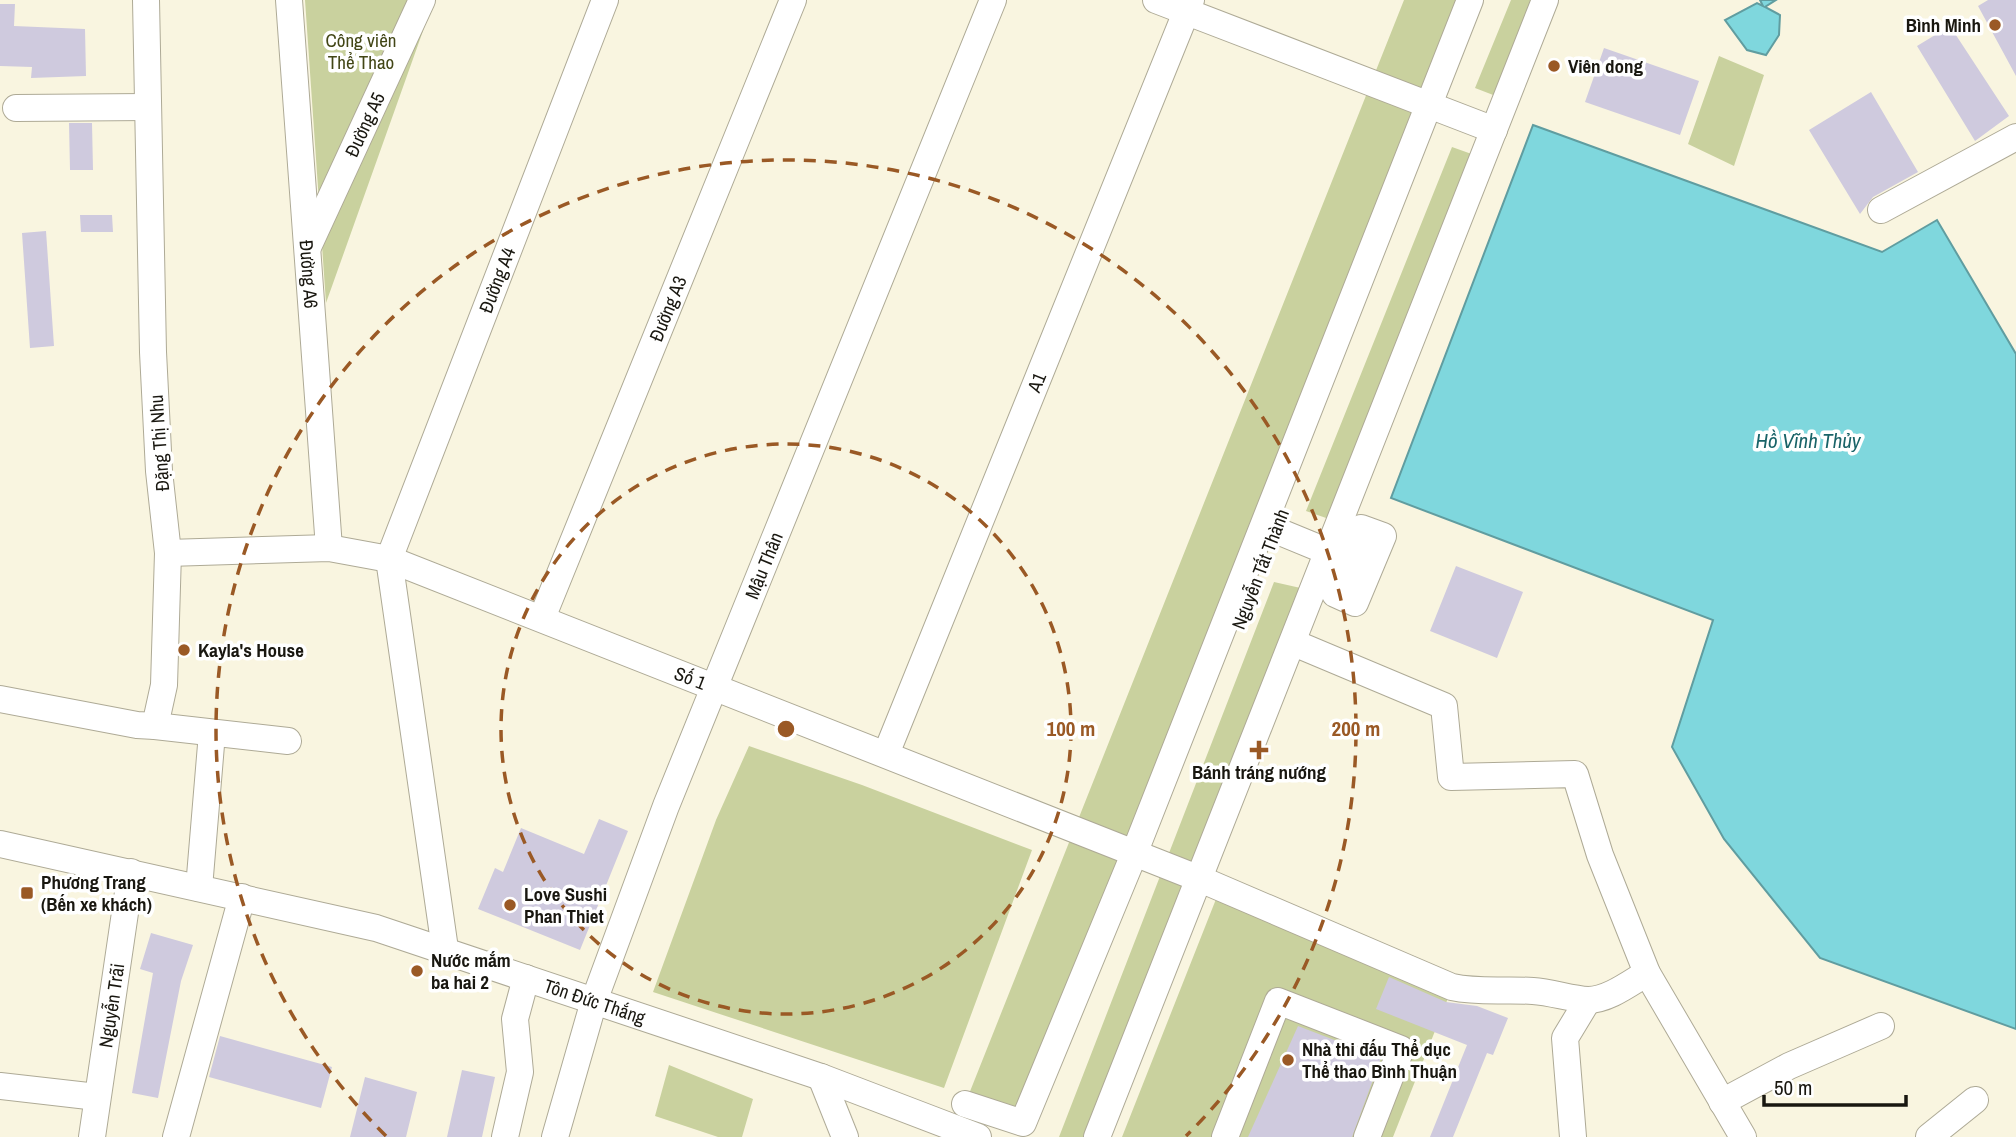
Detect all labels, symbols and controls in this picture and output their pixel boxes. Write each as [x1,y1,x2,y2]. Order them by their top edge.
place label: Bình Minh [1906,12,1981,38]
marker: Bình Minh [1987,17,2003,33]
park label: Công viên Thể Thao [325,27,397,75]
place label: Viên dong [1568,53,1644,79]
marker: Viên dong [1546,58,1562,74]
street label: Đường A5 [338,88,391,161]
street label: Đường A6 [294,239,324,309]
street label: Đường A4 [472,243,521,317]
street label: Đường A3 [643,272,693,345]
street label: A1 [1020,368,1052,397]
street label: Đặng Thị Nhu [143,394,175,492]
water label: Hồ Vĩnh Thủy [1756,426,1862,455]
street label: Nguyễn Tất Thành [1225,505,1295,633]
street label: Mậu Thân [738,528,789,603]
place label: Kayla's House [198,637,304,663]
marker: Kayla's House [176,642,192,658]
street label: Số 1 [671,660,710,696]
text: 100 m [1047,714,1095,743]
text: 200 m [1332,714,1380,743]
centre of rings [774,717,798,741]
marker: Bánh tráng nướng [1251,742,1267,758]
place label: Bánh tráng nướng [1192,759,1327,785]
place label: Phương Trang (Bến xe khách) [41,869,152,917]
place label: Love Sushi Phan Thiet [524,881,607,929]
marker: Phương Trang (Bến xe khách) [19,885,35,901]
marker: Love Sushi Phan Thiet [502,897,518,913]
place label: Nước mắm ba hai 2 [431,947,511,995]
street label: Nguyễn Trãi [92,961,130,1049]
marker: Nước mắm ba hai 2 [409,963,425,979]
street label: Tôn Đức Thắng [541,972,649,1030]
place label: Nhà thi đấu Thể dục Thể thao Bình Thuận [1302,1036,1457,1084]
marker: Nhà thi đấu Thể dục Thể thao Bình Thuận [1280,1052,1296,1068]
scale bar [1764,1064,1906,1108]
text: 50 m [1774,1073,1812,1102]

